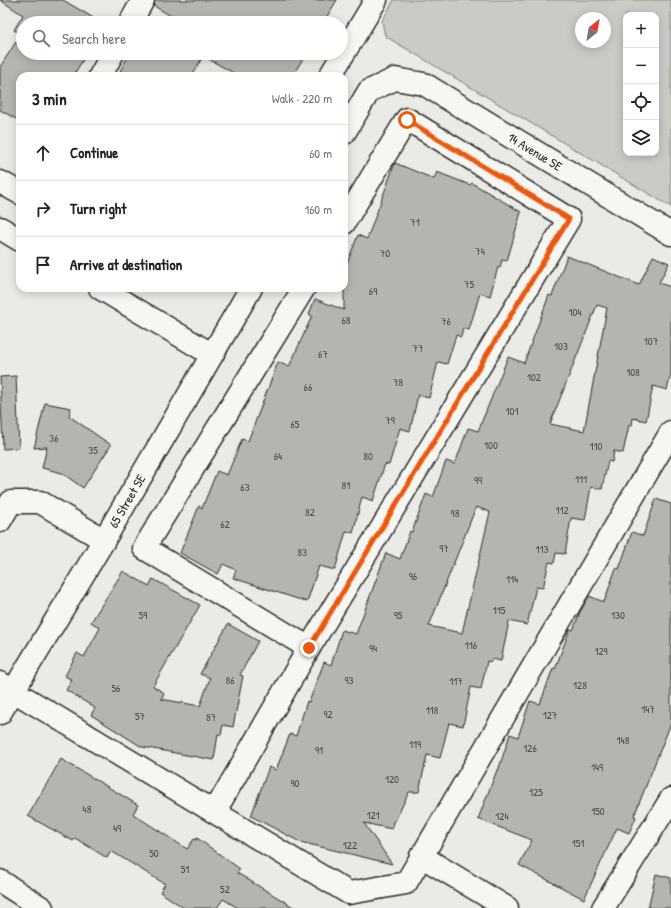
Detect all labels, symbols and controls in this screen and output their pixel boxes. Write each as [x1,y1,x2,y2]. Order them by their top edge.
north arrow [575,12,611,48]
map controls [623,12,659,156]
button: + [623,12,659,48]
search box [16,16,348,60]
icon: search [30,27,52,49]
text: Search here [62,28,126,49]
button: − [623,48,659,84]
button: locate [623,84,659,120]
text: 3 min [32,87,67,110]
text: Walk · 220 m [272,89,332,107]
route start [398,111,416,129]
button: layers [623,120,659,156]
street label: 14 Avenue SE [505,128,566,175]
icon: ahead [32,142,54,164]
text: Continue [70,142,118,163]
text: 60 m [309,144,332,162]
icon: right [32,198,54,220]
text: Turn right [70,198,126,219]
text: 160 m [304,200,332,218]
house number: 71 [410,215,420,229]
house number: 74 [475,244,485,258]
house number: 70 [380,246,390,260]
icon: arrive [32,254,54,276]
text: Arrive at destination [70,254,182,275]
house number: 75 [464,277,474,291]
house number: 69 [369,284,377,298]
house number: 104 [568,305,582,319]
house number: 68 [341,313,351,327]
house number: 76 [441,314,452,328]
house number: 107 [644,334,658,348]
house number: 103 [554,339,568,353]
house number: 77 [413,341,423,355]
house number: 67 [318,347,328,361]
house number: 108 [626,365,640,379]
house number: 102 [527,370,541,384]
house number: 78 [393,375,403,389]
house number: 66 [304,380,313,394]
house number: 101 [506,404,518,418]
house number: 79 [385,413,395,427]
house number: 65 [290,417,300,431]
house number: 36 [49,431,59,445]
house number: 100 [484,438,498,452]
house number: 110 [590,439,603,453]
house number: 35 [88,443,98,457]
house number: 64 [274,449,282,463]
house number: 80 [363,449,373,463]
street label: 65 Street SE [104,471,149,531]
house number: 111 [575,472,587,486]
house number: 99 [474,473,482,487]
house number: 81 [342,478,350,492]
house number: 63 [240,480,250,494]
house number: 112 [555,503,569,517]
house number: 82 [305,505,315,519]
house number: 98 [451,506,460,520]
house number: 62 [220,517,230,531]
house number: 97 [439,541,449,555]
house number: 113 [536,542,549,556]
house number: 83 [297,545,307,559]
house number: 96 [409,569,418,583]
house number: 114 [506,572,518,586]
house number: 115 [493,603,506,617]
house number: 59 [139,608,147,622]
house number: 95 [394,608,403,622]
house number: 130 [611,608,625,622]
house number: 116 [465,638,478,652]
route end [300,639,318,657]
house number: 94 [369,641,377,655]
house number: 129 [594,644,608,658]
house number: 86 [225,673,235,687]
house number: 93 [345,673,354,687]
house number: 117 [449,674,463,688]
house number: 128 [573,678,587,692]
house number: 56 [111,681,121,695]
house number: 147 [641,702,655,716]
house number: 118 [426,703,439,717]
house number: 92 [323,707,333,721]
house number: 127 [543,708,557,722]
house number: 57 [135,709,145,723]
house number: 87 [206,710,216,724]
house number: 148 [617,733,630,747]
house number: 119 [409,737,421,751]
house number: 126 [523,741,537,755]
house number: 91 [315,743,323,757]
house number: 149 [591,760,603,774]
house number: 120 [385,772,399,786]
house number: 90 [291,776,300,790]
house number: 125 [529,785,543,799]
house number: 48 [83,802,92,816]
house number: 150 [591,804,605,818]
house number: 121 [366,808,380,822]
house number: 124 [495,809,509,823]
house number: 49 [113,821,121,835]
house number: 151 [572,836,584,850]
house number: 122 [343,838,357,852]
house number: 50 [149,846,159,860]
house number: 51 [181,862,189,876]
house number: 52 [220,882,230,896]

